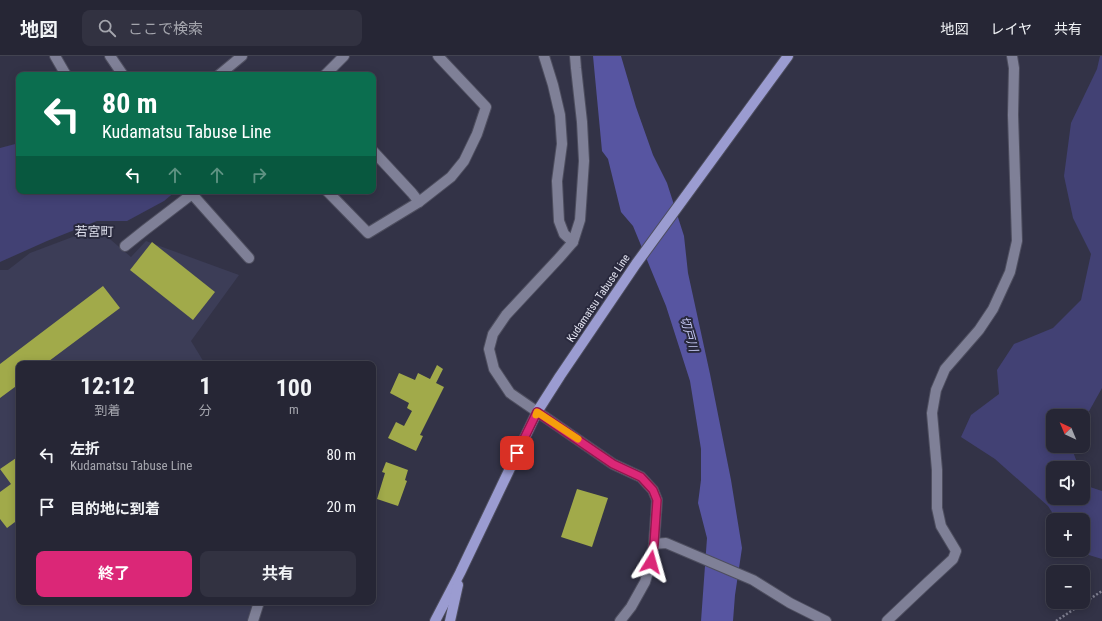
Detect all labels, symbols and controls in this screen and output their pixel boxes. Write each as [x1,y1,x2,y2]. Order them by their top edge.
search box [82,10,362,46]
icon: search [96,17,118,39]
text: 地図 [20,18,58,41]
text: ここで検索 [128,20,203,38]
text: 地図 [940,21,968,37]
text: レイヤ [990,21,1032,37]
text: 共有 [1054,21,1082,37]
text: 80 m [102,87,158,120]
icon: left [36,88,88,140]
text: Kudamatsu Tabuse Line [102,121,271,142]
icon: left [122,164,144,186]
icon: ahead [164,164,186,186]
icon: ahead [206,164,228,186]
icon: right [248,164,270,186]
district label: 若宮町 [74,224,114,239]
street label: Kudamatsu Tabuse Line [564,252,633,345]
water label: 切戸川 [677,315,701,355]
text: 12:12 [80,372,135,400]
text: 1 [199,372,211,400]
text: 100 [276,374,312,402]
text: m [289,402,299,417]
text: 到着 [94,403,120,418]
text: 分 [199,403,212,418]
north arrow [1046,409,1090,453]
map controls [1046,409,1090,609]
pin [500,436,534,470]
text: 左折 [70,440,100,458]
icon: arrive [506,442,528,464]
icon: left [36,444,58,466]
text: 80 m [326,446,356,464]
text: Kudamatsu Tabuse Line [70,458,192,473]
button: sound [1046,461,1090,505]
icon: arrive [36,496,58,518]
text: 20 m [326,498,356,516]
text: 目的地に到着 [70,500,160,518]
button: + [1046,513,1090,557]
position arrow [630,541,672,583]
button: 終了 [36,551,192,597]
button: 共有 [200,551,356,597]
button: − [1046,565,1090,609]

